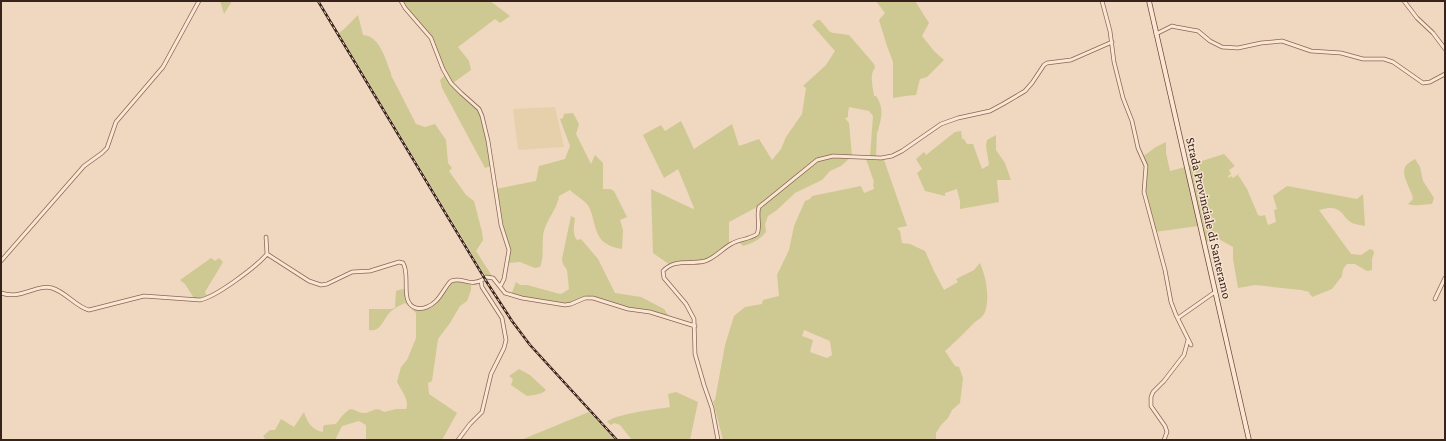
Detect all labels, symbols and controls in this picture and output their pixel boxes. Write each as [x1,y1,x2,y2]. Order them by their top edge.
street label: Strada Provinciale di Santeramo [1183,136,1235,300]

